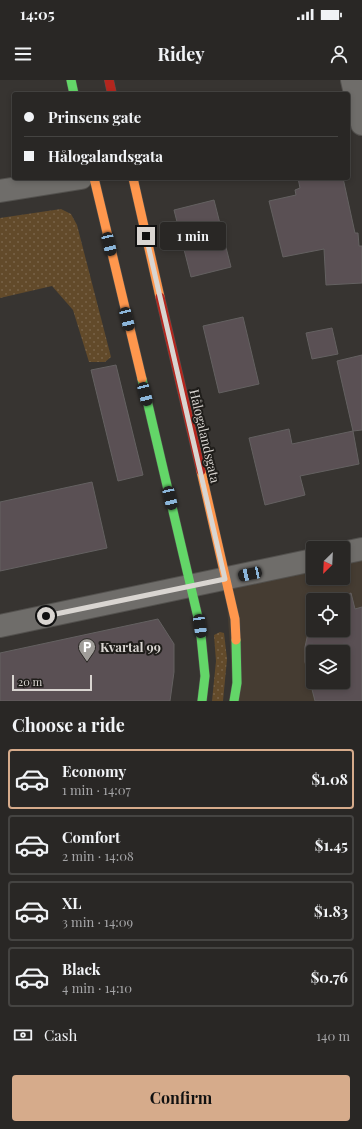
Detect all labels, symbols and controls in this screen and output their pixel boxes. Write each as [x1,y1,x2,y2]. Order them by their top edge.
text: 14:05 [20,4,55,24]
text: Ridey [157,42,205,66]
icon: menu [12,43,34,65]
icon: person [328,43,350,65]
text: Prinsens gate [48,107,141,127]
text: Hålogalandsgata [48,146,163,166]
callout: 1 min [160,222,226,250]
route end [137,227,155,245]
text: 1 min [177,227,209,244]
car [100,231,118,257]
car [118,306,136,332]
car [136,381,154,407]
street label: Hålogalandsgata [186,387,225,485]
car [161,485,179,511]
north arrow [306,541,350,585]
map controls [306,541,350,689]
car [237,566,263,582]
button: locate [306,593,350,637]
route start [37,607,55,625]
car [192,613,208,639]
parking icon: Kvartal 99 [77,637,97,662]
place label: Kvartal 99 [100,638,161,655]
button: layers [306,645,350,689]
scale bar [12,673,92,692]
text: 20 m [18,674,42,689]
text: Choose a ride [12,713,125,737]
icon: car [14,761,50,797]
text: Economy [62,761,126,781]
text: $1.08 [312,769,348,789]
text: 1 min · 14:07 [62,781,131,798]
icon: car [14,827,50,863]
text: Comfort [62,827,120,847]
text: $1.45 [315,835,348,855]
text: 2 min · 14:08 [62,847,134,864]
icon: car [14,893,50,929]
text: XL [62,893,82,913]
text: $1.83 [314,901,348,921]
text: 3 min · 14:09 [62,913,133,930]
icon: car [14,959,50,995]
text: Black [62,959,101,979]
text: $0.76 [311,967,348,987]
text: 4 min · 14:10 [62,979,132,996]
icon: cash [12,1024,34,1046]
text: Cash [44,1025,77,1045]
text: 140 m [316,1027,350,1044]
button: Confirm [12,1075,350,1121]

